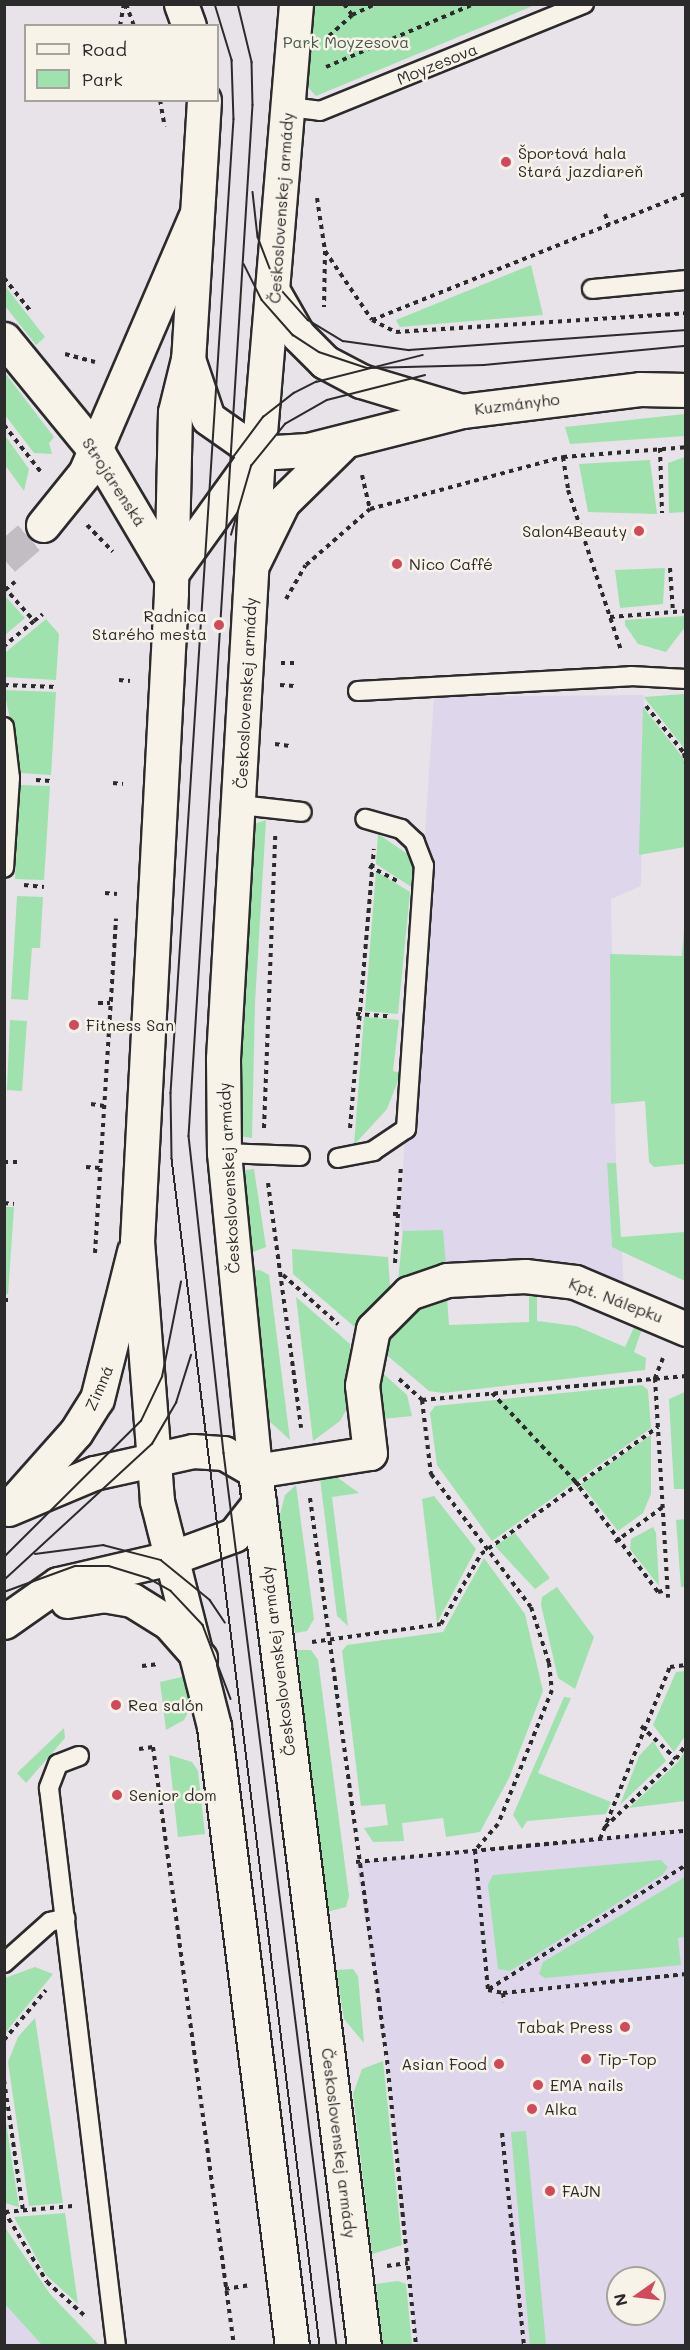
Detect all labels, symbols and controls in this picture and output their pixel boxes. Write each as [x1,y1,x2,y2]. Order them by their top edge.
legend [24,24,219,102]
park label: Park Moyzesova [283,32,409,52]
text: Road [82,37,127,61]
street label: Moyzesova [394,39,480,89]
text: Park [82,67,123,91]
street label: Československej armády [265,112,297,304]
place label: Športová hala Stará jazdiareň [518,143,643,181]
marker: Športová hala Stará jazdiareň [499,155,513,169]
street label: Kuzmányho [473,389,561,419]
street label: Strojárenská [78,434,150,530]
place label: Salon4Beauty [522,521,627,541]
marker: Salon4Beauty [632,524,646,538]
place label: Nico Caffé [409,554,493,574]
marker: Nico Caffé [390,557,404,571]
street label: Československej armády [231,597,261,789]
place label: Radnica Starého mesta [92,606,207,644]
marker: Radnica Starého mesta [212,618,226,632]
place label: Fitness San [86,1015,174,1035]
marker: Fitness San [67,1018,81,1032]
street label: Československej armády [214,1082,244,1274]
street label: Kpt. Nálepku [566,1273,666,1327]
street label: Zimná [81,1363,117,1413]
street label: Československej armády [257,1565,299,1757]
place label: Rea salón [128,1695,203,1715]
marker: Rea salón [109,1698,123,1712]
place label: Senior dom [129,1785,217,1805]
marker: Senior dom [110,1788,124,1802]
place label: Tabak Press [517,2017,613,2037]
marker: Tabak Press [618,2020,632,2034]
street label: Československej armády [318,2047,360,2239]
place label: Tip-Top [598,2049,657,2069]
marker: Tip-Top [579,2052,593,2066]
place label: Asian Food [401,2054,487,2074]
marker: Asian Food [492,2057,506,2071]
place label: EMA nails [550,2075,624,2095]
marker: EMA nails [531,2078,545,2092]
place label: Alka [544,2099,578,2119]
marker: Alka [525,2102,539,2116]
place label: FAJN [562,2181,601,2201]
marker: FAJN [543,2184,557,2198]
north arrow [606,2266,666,2326]
text: N [608,2292,632,2308]

